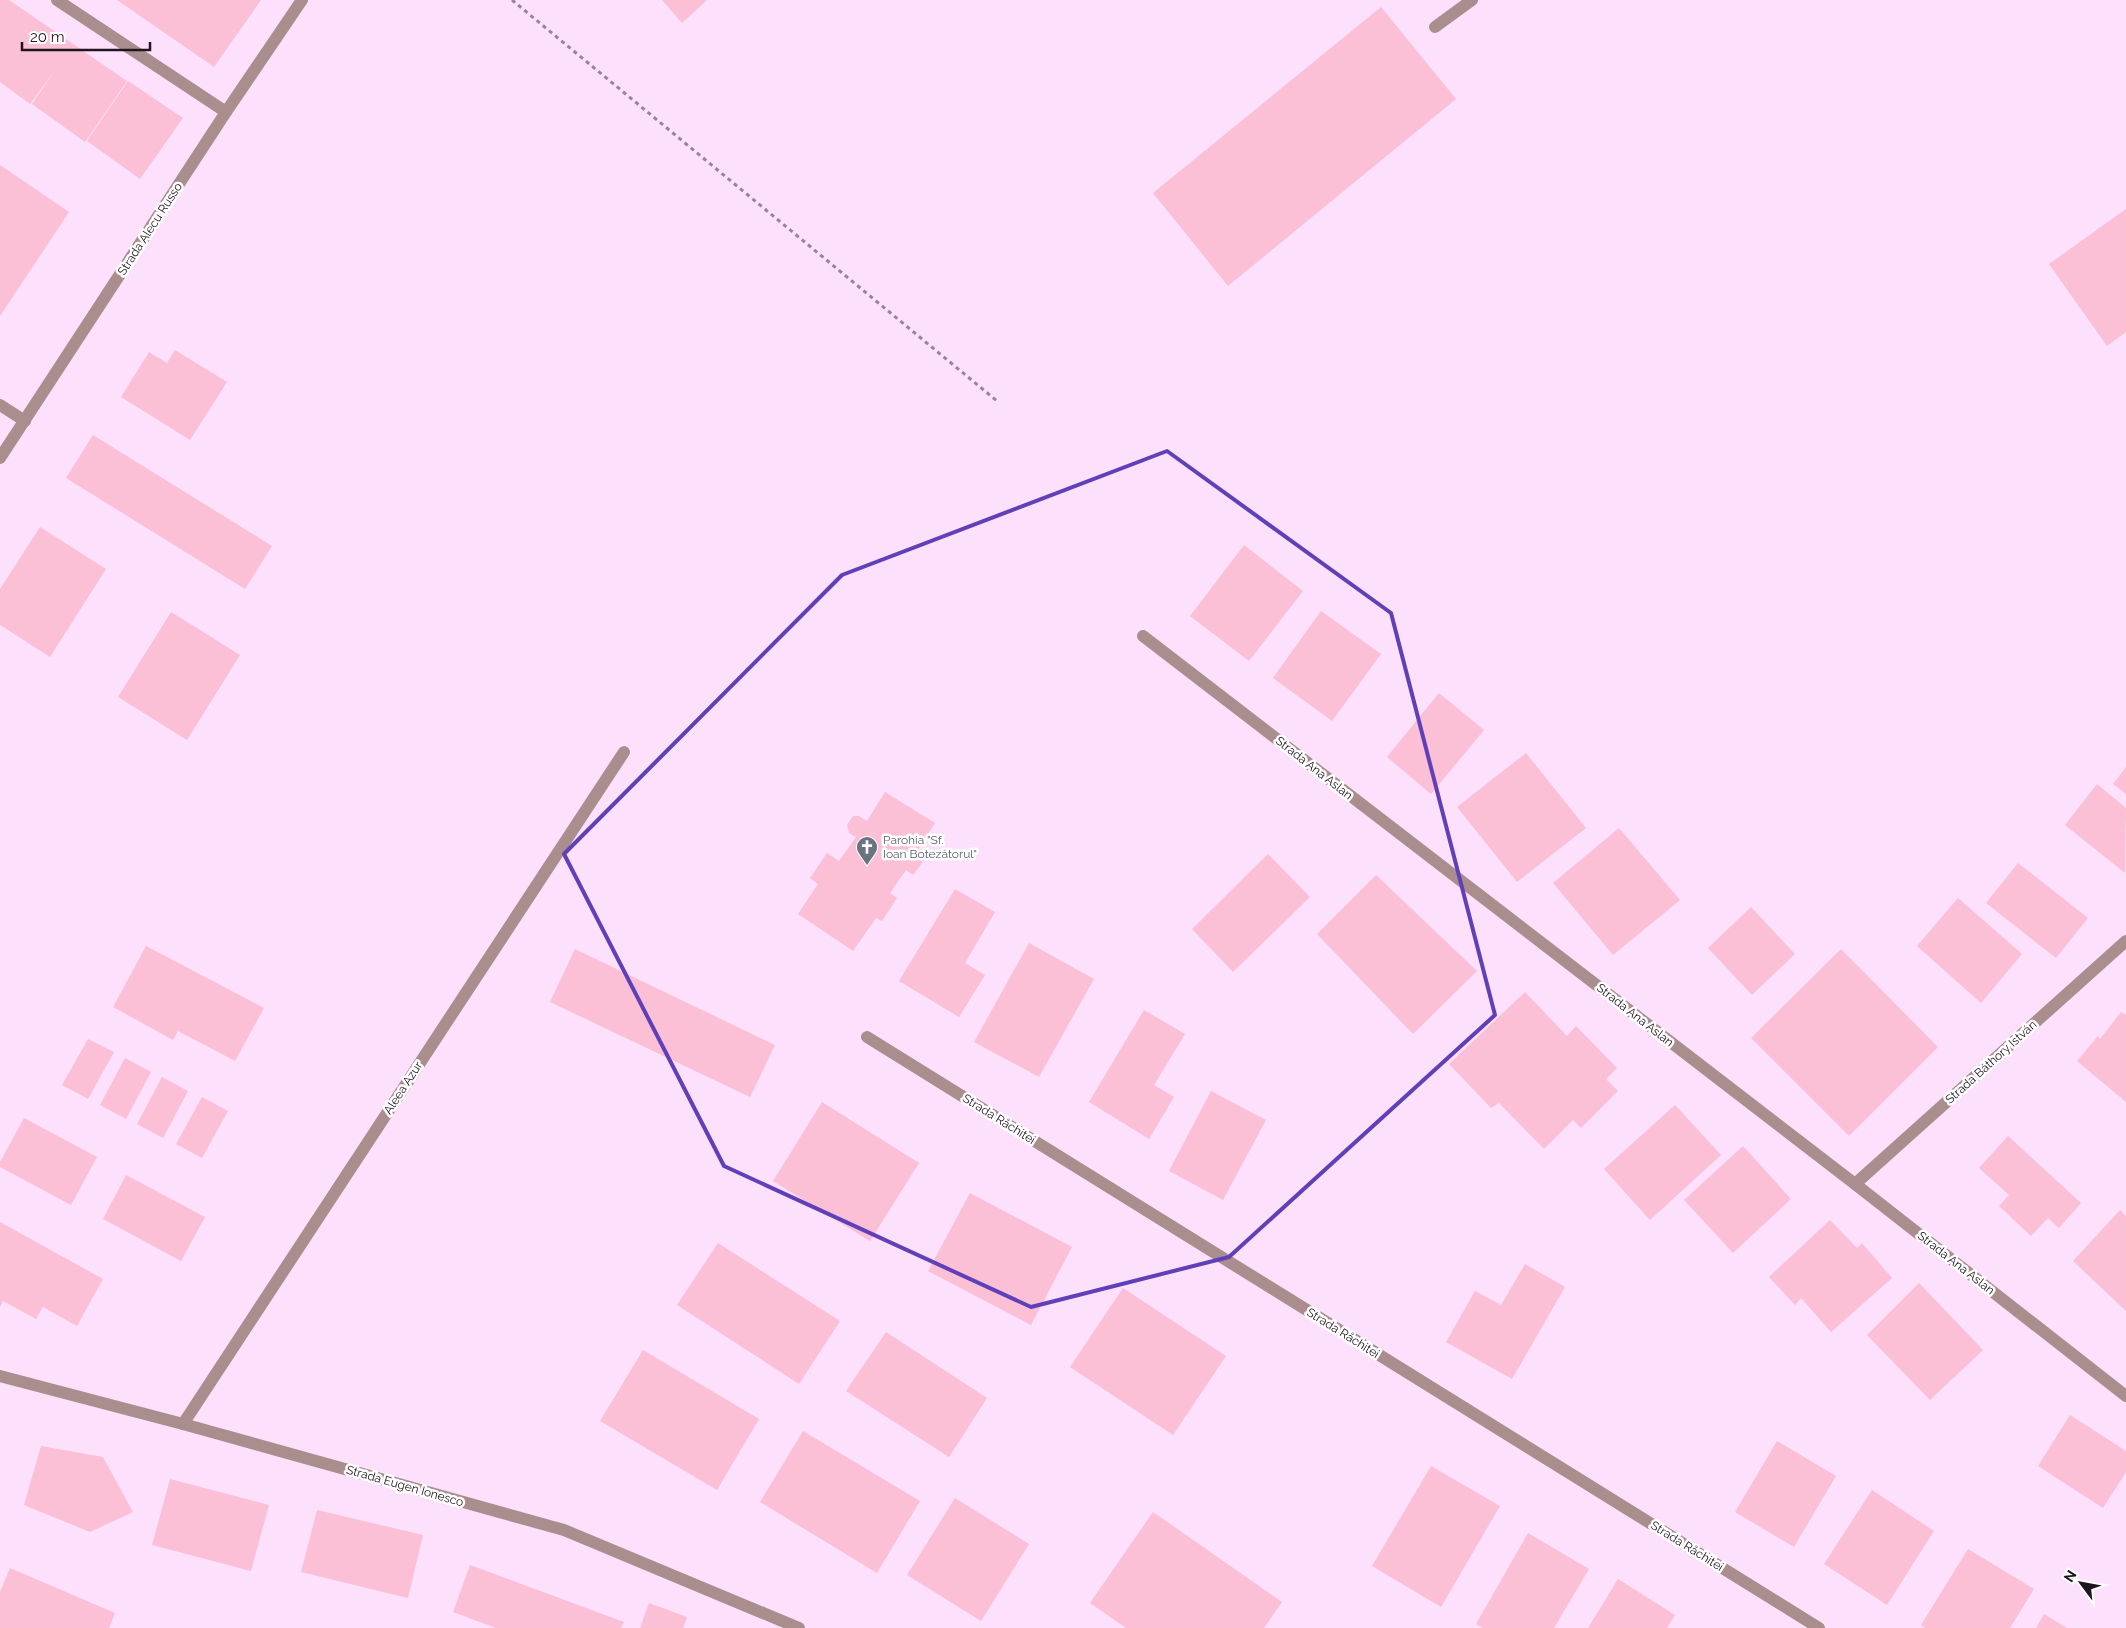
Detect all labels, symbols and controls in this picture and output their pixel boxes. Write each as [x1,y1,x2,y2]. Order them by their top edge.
scale bar [22,20,150,52]
text: 20 m [30,28,65,46]
street label: Strada Alecu Russo [115,180,185,278]
street label: Strada Ana Aslan [1273,734,1355,802]
place label: Parohia "Sf. Ioan Botezătorul" [883,833,977,861]
church icon: Parohia "Sf. Ioan Botezătorul" [855,835,879,866]
street label: Strada Ana Aslan [1594,981,1676,1049]
street label: Strada Báthory István [1943,1017,2039,1107]
street label: Aleea Azur [381,1058,426,1117]
street label: Strada Răchitei [960,1091,1038,1147]
street label: Strada Ana Aslan [1915,1229,1997,1297]
street label: Strada Răchitei [1304,1305,1382,1361]
street label: Strada Eugen Ionesco [345,1463,465,1509]
street label: Strada Răchitei [1648,1518,1726,1574]
north arrow [2056,1558,2106,1608]
text: N [2060,1567,2080,1585]

